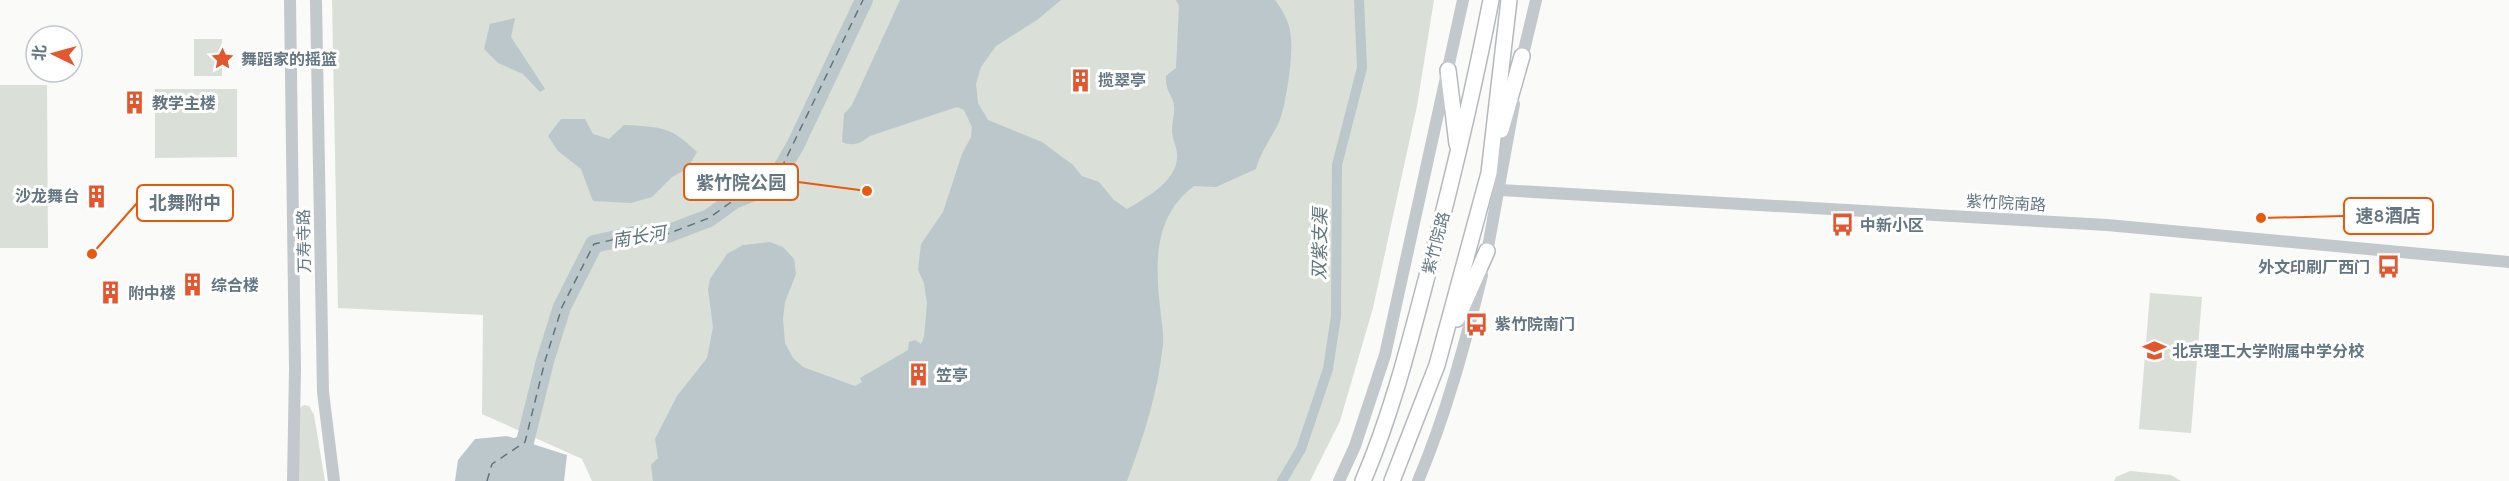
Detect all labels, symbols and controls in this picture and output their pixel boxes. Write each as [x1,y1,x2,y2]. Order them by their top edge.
north arrow [24,24,84,84]
text: 北 [29,44,50,62]
place icon: 舞蹈家的摇篮 [210,46,236,72]
place label: 舞蹈家的摇篮 [241,50,337,69]
building icon: 揽翠亭 [1067,67,1093,93]
place label: 揽翠亭 [1098,71,1146,90]
building icon: 教学主楼 [121,90,147,116]
place label: 教学主楼 [152,94,216,113]
callout: 紫竹院公园 [684,164,798,200]
text: 紫竹院公园 [696,172,786,194]
building icon: 沙龙舞台 [84,183,110,209]
callout: 北舞附中 [137,185,233,221]
place label: 沙龙舞台 [15,187,79,206]
street label: 紫竹院南路 [1966,191,2046,215]
text: 北舞附中 [149,192,221,214]
callout: 速8酒店 [2344,198,2433,234]
water label: 双紫支渠 [1308,205,1332,280]
text: 速8酒店 [2356,205,2420,227]
street label: 万寿寺路 [294,209,314,273]
street label: 紫竹院路 [1419,210,1453,276]
bus stop icon: 中新小区 [1829,212,1855,238]
place label: 中新小区 [1860,216,1924,235]
water label: 南长河 [611,221,670,252]
bus stop icon: 外文印刷厂西门 [2375,254,2401,280]
place label: 外文印刷厂西门 [2258,258,2370,277]
building icon: 综合楼 [180,272,206,298]
place label: 综合楼 [211,276,259,295]
building icon: 附中楼 [97,280,123,306]
place label: 附中楼 [128,284,176,303]
bus stop icon: 紫竹院南门 [1464,311,1490,337]
place label: 紫竹院南门 [1495,315,1575,334]
school or university icon: 北京理工大学附属中学分校 [2141,338,2167,364]
place label: 北京理工大学附属中学分校 [2172,342,2365,361]
building icon: 笠亭 [905,362,931,388]
place label: 笠亭 [936,366,968,385]

